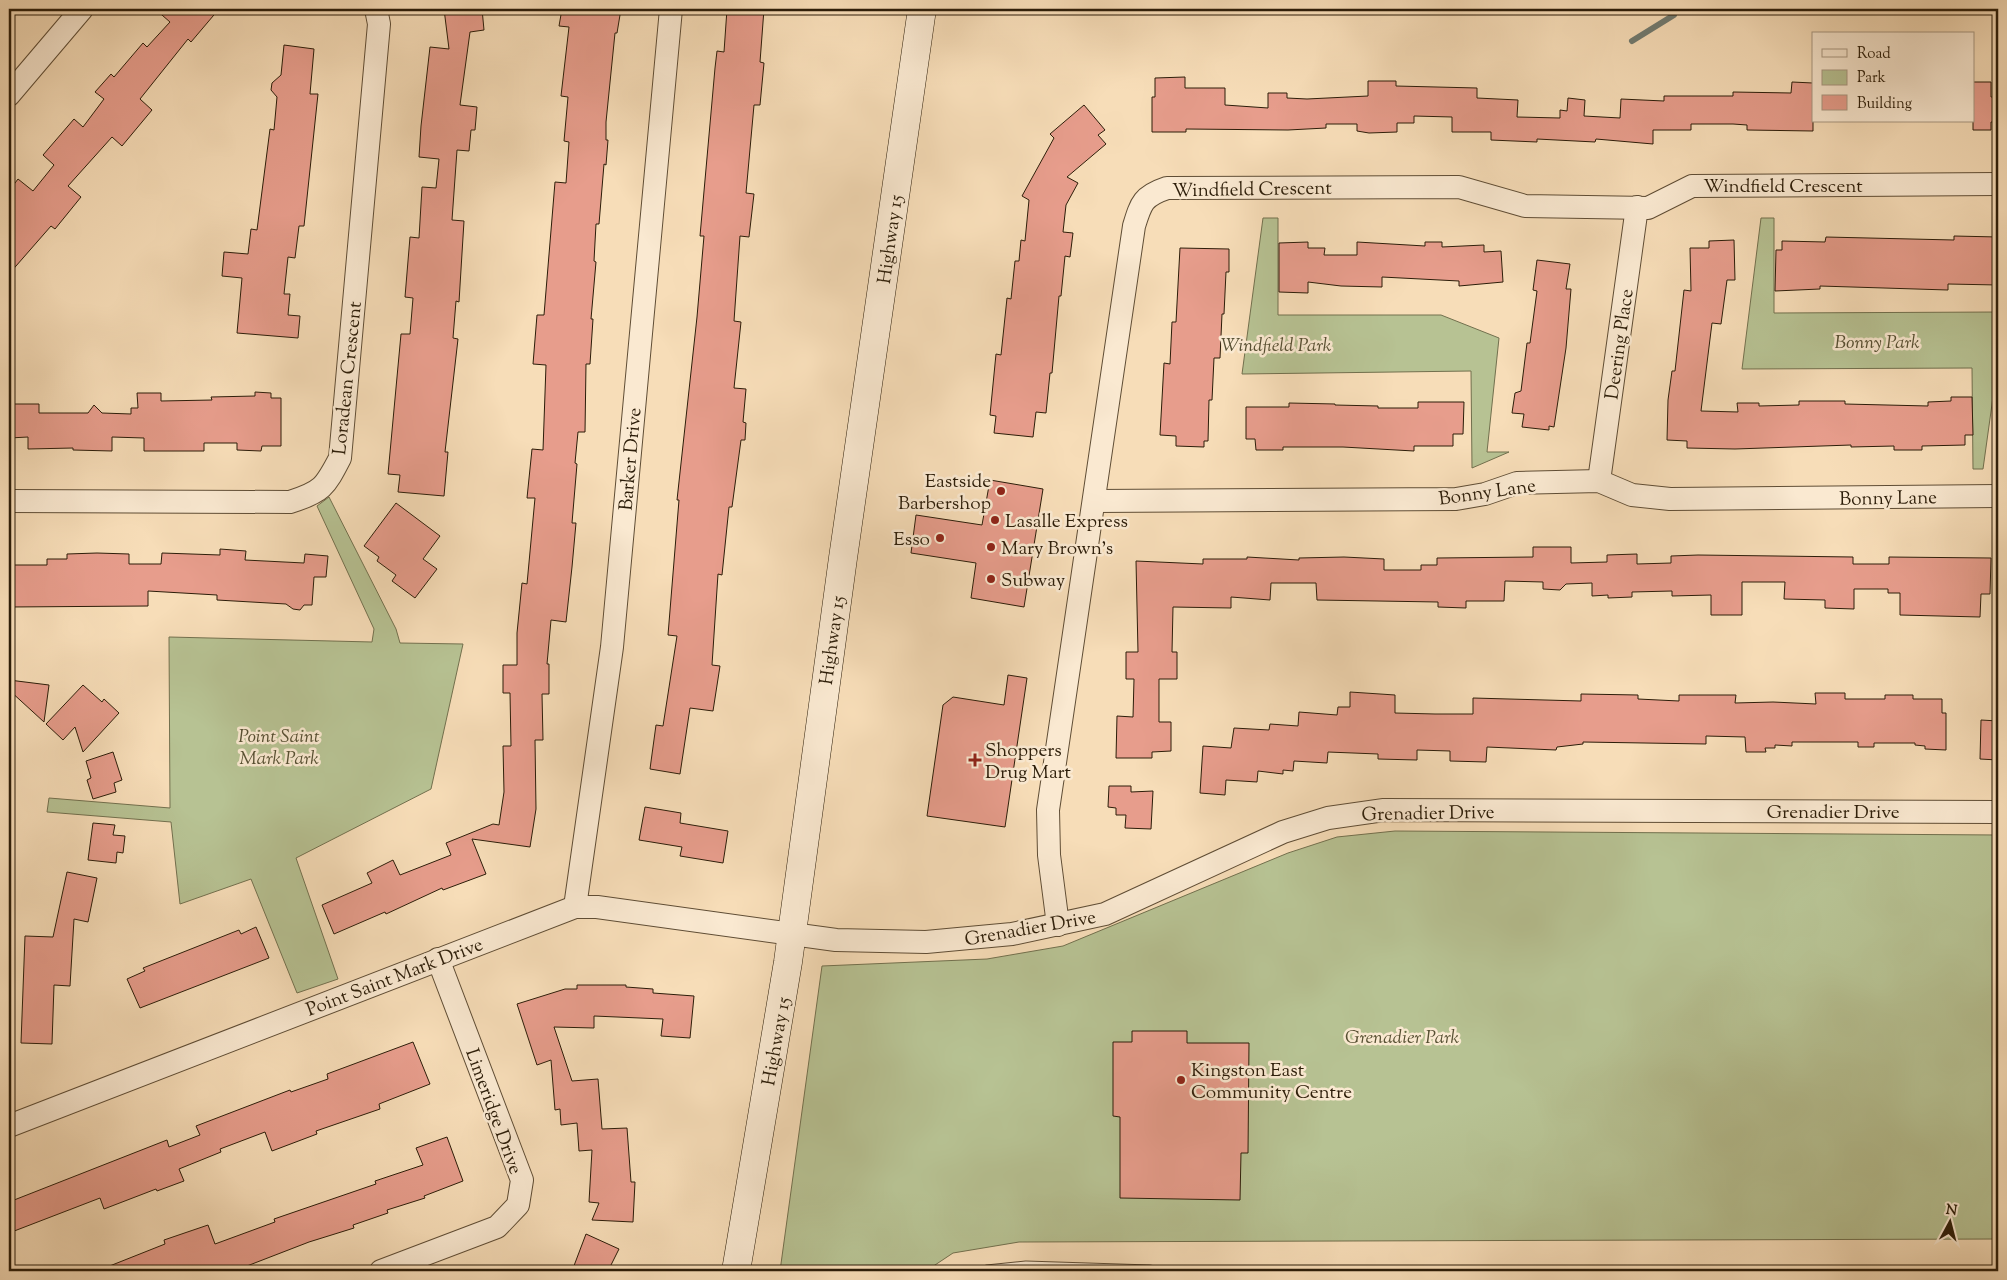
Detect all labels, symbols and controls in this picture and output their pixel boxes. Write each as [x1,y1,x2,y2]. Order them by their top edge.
legend [1812,32,1974,122]
text: Road [1857,44,1891,65]
text: Park [1857,68,1886,89]
text: Building [1857,94,1912,115]
street label: Windfield Crescent [1703,174,1863,201]
street label: Windfield Crescent [1172,176,1333,205]
street label: Highway 15 [872,193,911,286]
street label: Deering Place [1599,287,1642,401]
street label: Loradean Crescent [327,300,370,456]
park label: Bonny Park [1834,330,1920,357]
park label: Windfield Park [1221,333,1332,360]
street label: Barker Drive [614,406,649,512]
place label: Eastside Barbershop [898,469,991,518]
street label: Bonny Lane [1437,473,1538,514]
marker: Eastside Barbershop [995,485,1007,497]
street label: Bonny Lane [1839,485,1937,514]
place label: Lasalle Express [1005,509,1128,536]
marker: Lasalle Express [989,514,1001,526]
place label: Esso [893,527,930,554]
marker: Esso [934,532,946,544]
place label: Mary Brown's [1001,536,1113,563]
marker: Mary Brown's [985,541,997,553]
place label: Subway [1001,568,1066,595]
marker: Subway [985,573,997,585]
street label: Highway 15 [814,594,853,687]
park label: Point Saint Mark Park [238,724,320,773]
place label: Shoppers Drug Mart [985,738,1072,787]
marker: Shoppers Drug Mart [969,754,981,766]
street label: Grenadier Drive [1361,800,1495,829]
street label: Grenadier Drive [1766,800,1900,827]
street label: Grenadier Drive [963,905,1098,954]
street label: Point Saint Mark Drive [303,932,487,1025]
street label: Highway 15 [756,994,799,1088]
park label: Grenadier Park [1345,1025,1459,1052]
street label: Limeridge Drive [457,1045,528,1179]
place label: Kingston East Community Centre [1191,1058,1352,1107]
marker: Kingston East Community Centre [1175,1074,1187,1086]
north arrow [1924,1198,1974,1248]
text: N [1945,1200,1958,1222]

